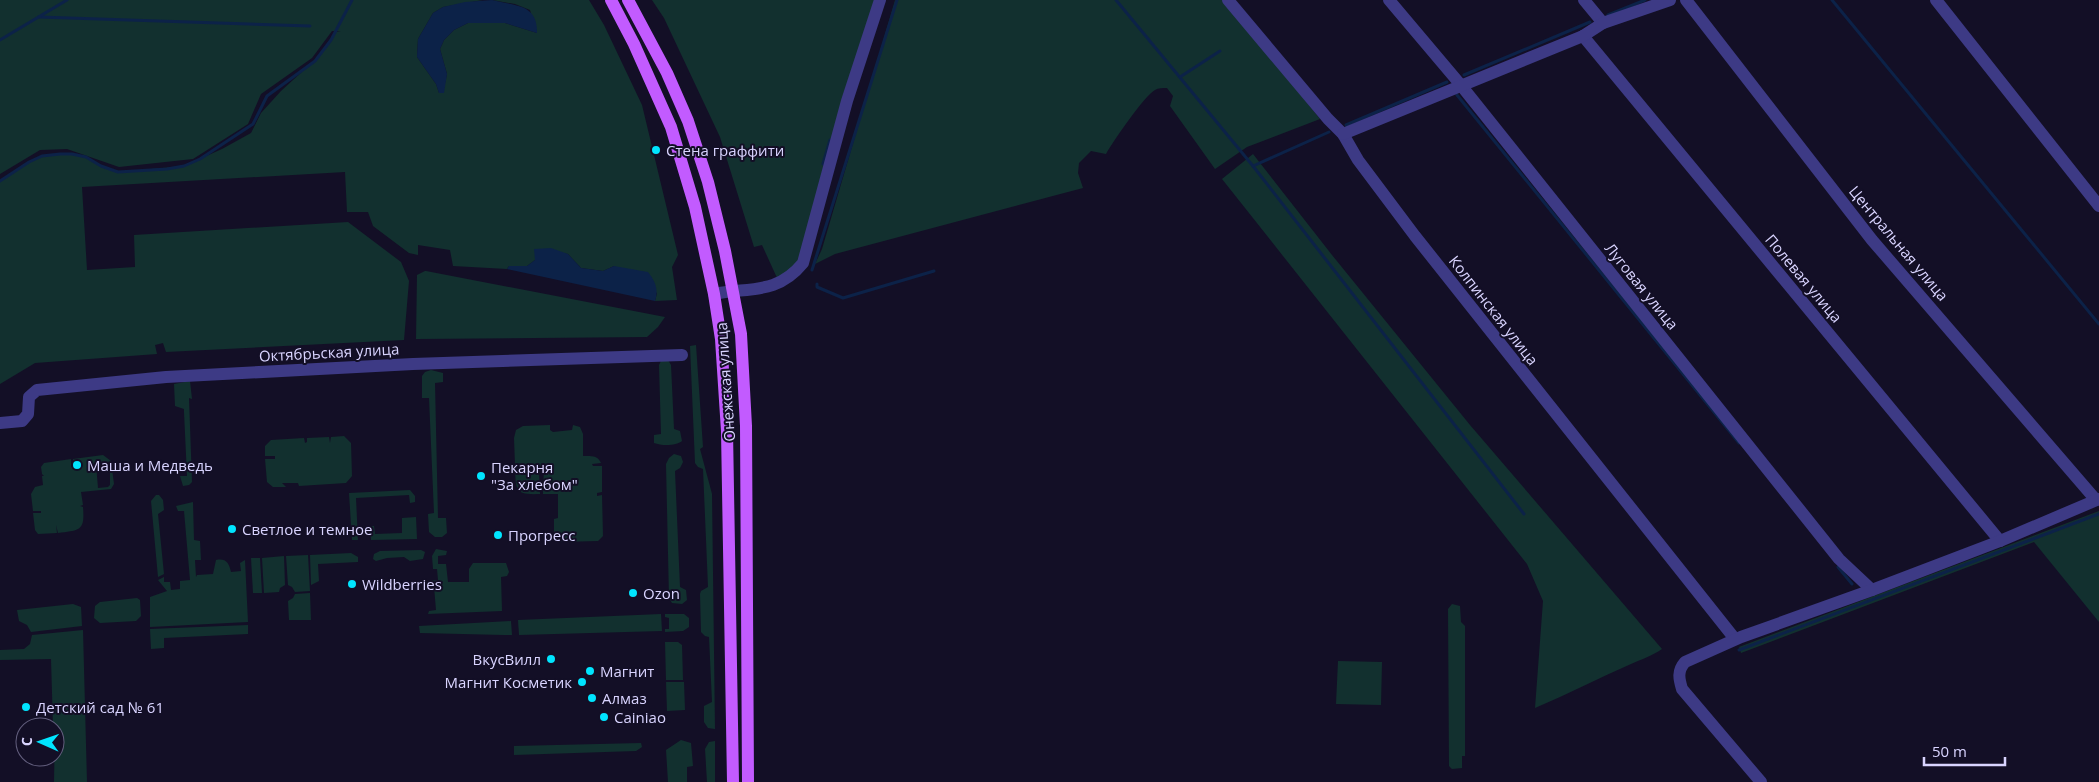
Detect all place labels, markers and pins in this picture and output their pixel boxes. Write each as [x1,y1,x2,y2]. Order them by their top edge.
place label: Стена граффити [666,140,784,160]
marker: Стена граффити [650,144,662,156]
place label: Маша и Медведь [87,455,213,475]
place label: Пекарня "За хлебом" [491,457,578,494]
marker: Маша и Медведь [71,459,83,471]
marker: Пекарня "За хлебом" [475,470,487,482]
place label: Светлое и темное [242,519,372,539]
marker: Светлое и темное [226,523,238,535]
place label: Прогресс [508,525,576,545]
marker: Прогресс [492,529,504,541]
place label: Wildberries [362,574,442,594]
marker: Wildberries [346,578,358,590]
place label: Ozon [643,583,680,603]
marker: Ozon [627,587,639,599]
place label: ВкусВилл [472,649,541,669]
marker: ВкусВилл [545,653,557,665]
place label: Магнит [600,661,654,681]
marker: Магнит [584,665,596,677]
place label: Магнит Косметик [445,672,572,692]
marker: Магнит Косметик [576,676,588,688]
place label: Алмаз [602,688,647,708]
marker: Алмаз [586,692,598,704]
place label: Детский сад № 61 [36,697,164,717]
marker: Детский сад № 61 [20,701,32,713]
place label: Сainiao [614,707,666,727]
marker: Сainiao [598,711,610,723]

